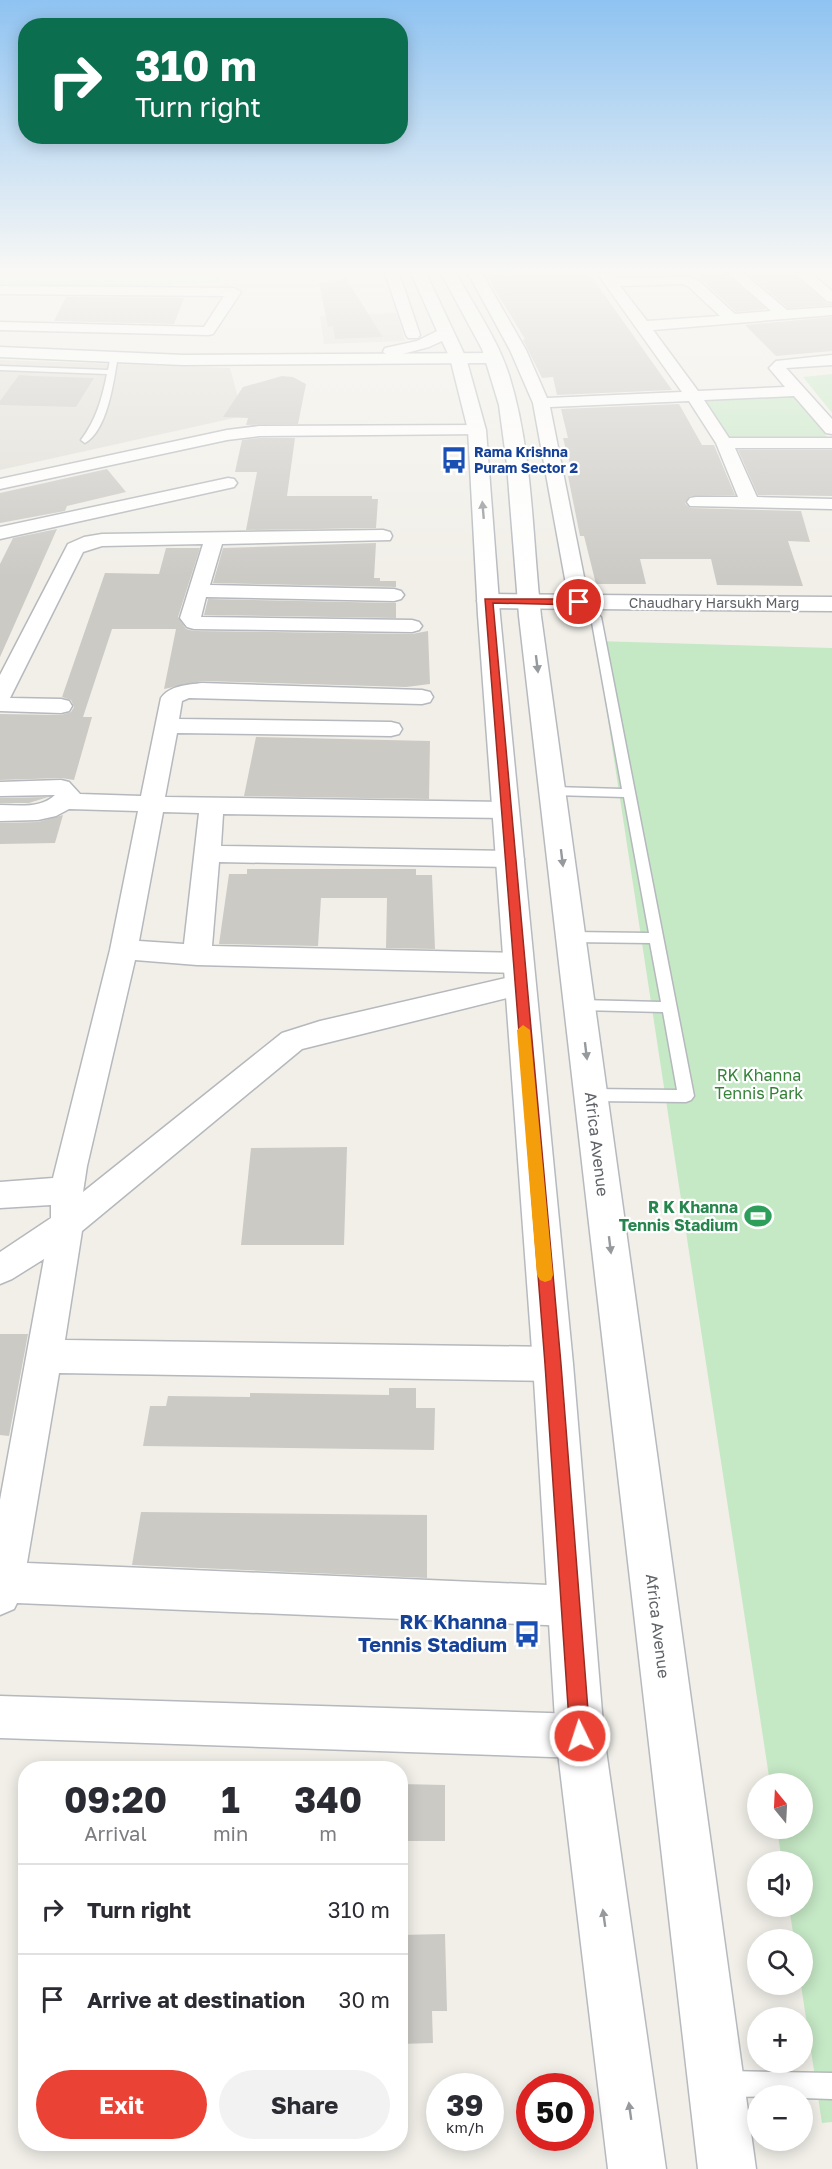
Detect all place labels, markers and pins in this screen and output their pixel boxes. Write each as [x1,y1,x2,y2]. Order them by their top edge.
place label: Rama Krishna Puram Sector 2 [474,443,578,476]
bus stop icon: Rama Krishna Puram Sector 2 [439,445,469,475]
pin [553,576,604,627]
place label: R K Khanna Tennis Stadium [619,1197,738,1235]
sports icon: R K Khanna Tennis Stadium [743,1201,773,1231]
place label: RK Khanna Tennis Stadium [358,1609,507,1656]
bus stop icon: RK Khanna Tennis Stadium [512,1619,542,1649]

